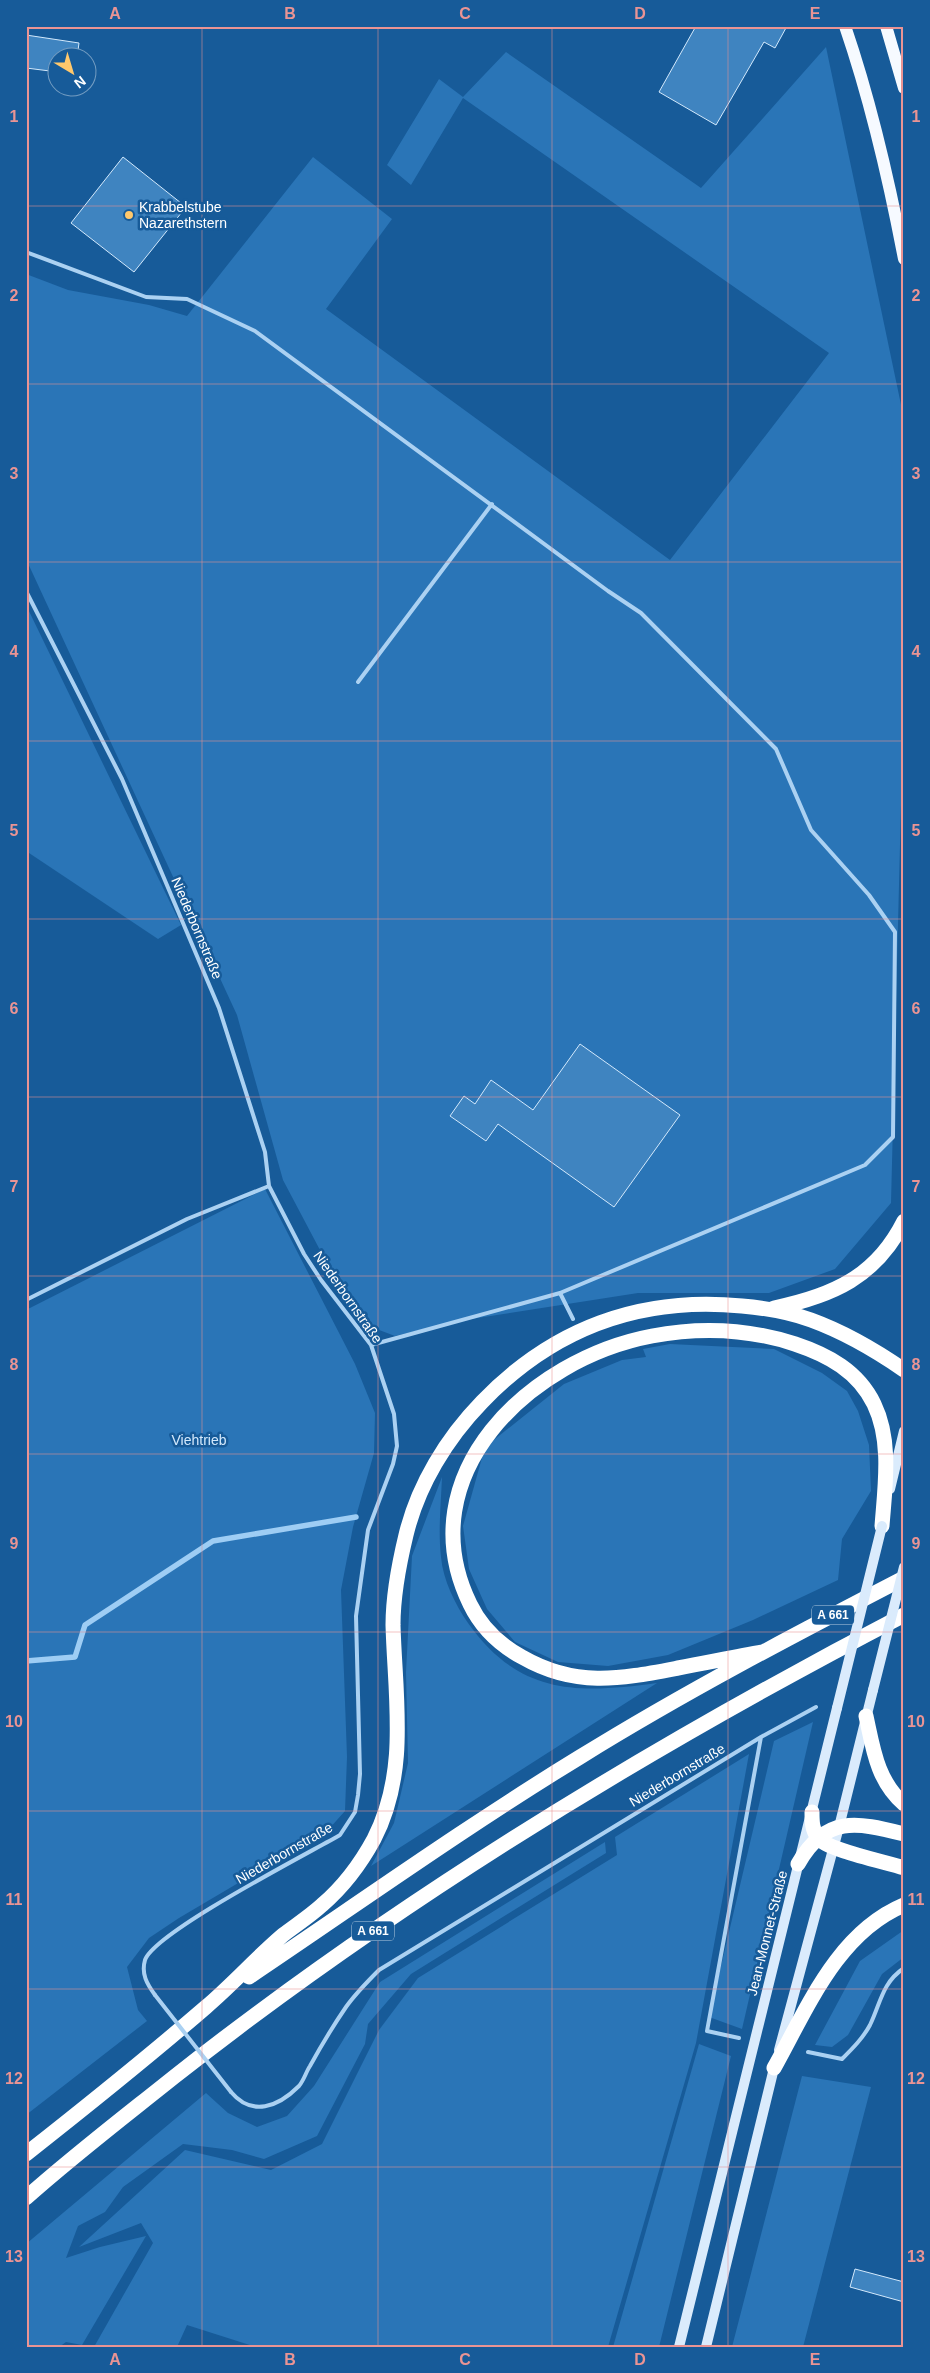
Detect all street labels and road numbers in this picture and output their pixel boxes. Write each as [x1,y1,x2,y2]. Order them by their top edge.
street label: Niederbornstraße [168,875,226,981]
street label: Niederbornstraße [310,1248,386,1346]
road number: A 661 [812,1606,854,1624]
street label: Niederbornstraße [626,1740,728,1810]
street label: Niederbornstraße [233,1819,335,1887]
street label: Jean-Monnet-Straße [744,1869,790,1997]
road number: A 661 [352,1922,394,1940]

